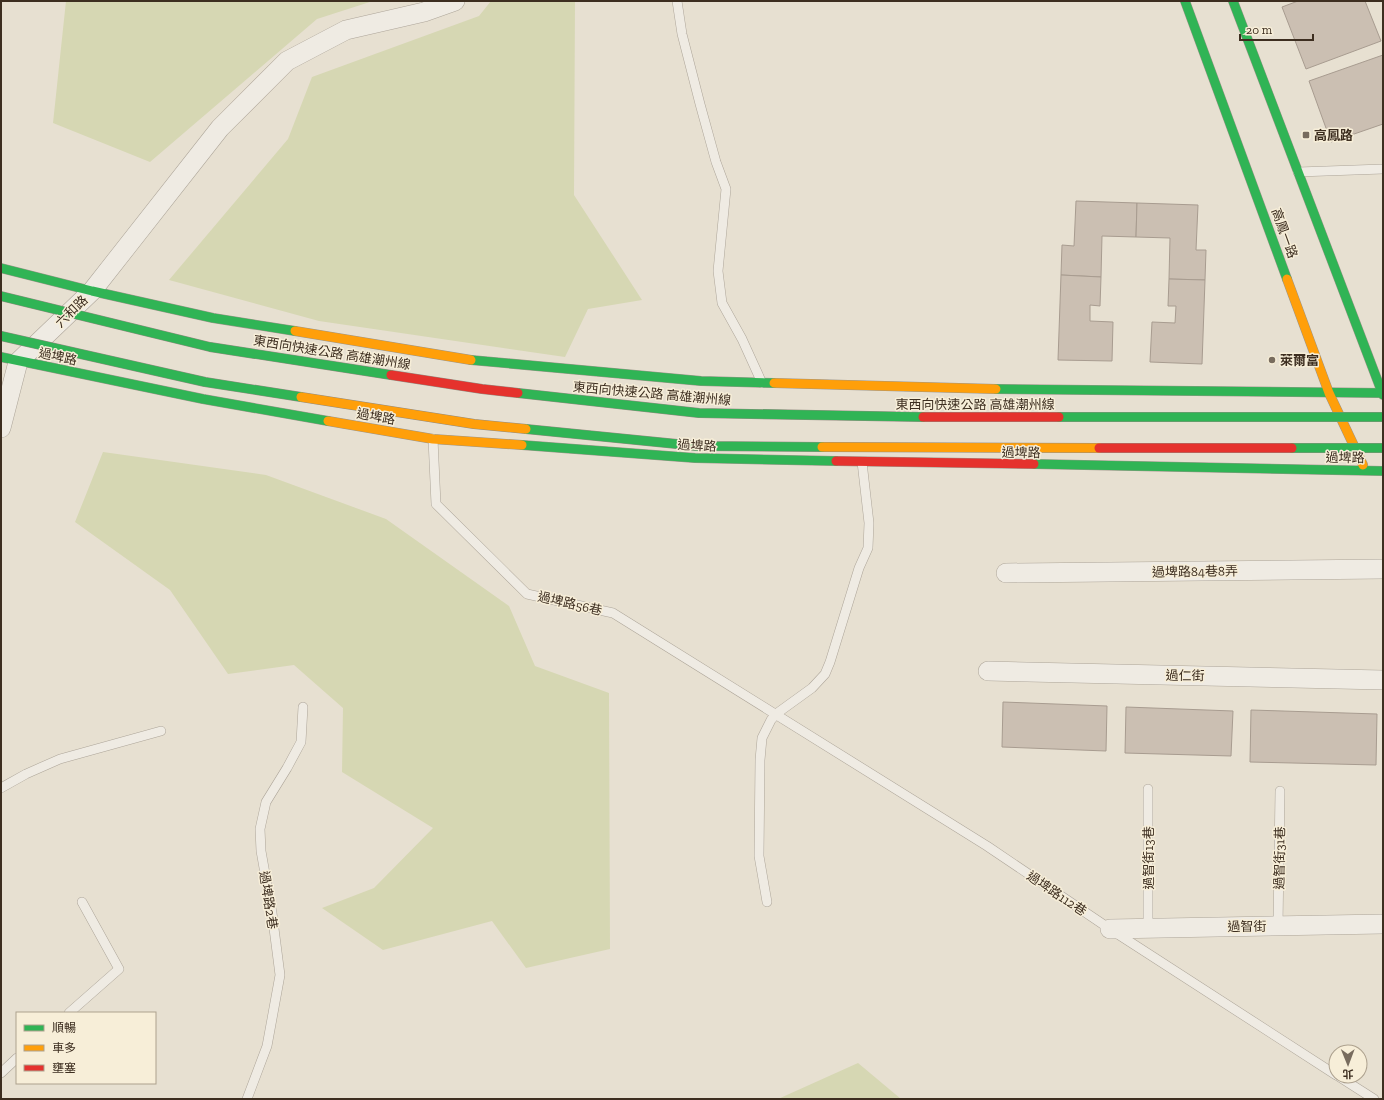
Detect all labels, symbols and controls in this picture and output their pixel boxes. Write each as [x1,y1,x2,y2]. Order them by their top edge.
scale bar [1240,16,1313,42]
text: 20 m [1246,23,1273,37]
place label: 高鳳路 [1314,128,1353,143]
marker: 高鳳路 [1301,130,1311,140]
street label: 高鳳一路 [1269,206,1300,260]
street label: 六和路 [52,292,91,330]
street label: 東西向快速公路 高雄潮州線 [252,333,412,372]
street label: 過埤路 [37,345,79,368]
place label: 萊爾富 [1280,353,1319,368]
marker: 萊爾富 [1267,355,1277,365]
street label: 東西向快速公路 高雄潮州線 [572,379,732,408]
street label: 東西向快速公路 高雄潮州線 [896,397,1054,412]
street label: 過埤路 [355,406,396,427]
street label: 過埤路 [677,437,717,454]
street label: 過埤路 [1001,445,1041,460]
street label: 過埤路 [1325,450,1365,465]
street label: 過埤路84巷8弄 [1152,563,1238,580]
street label: 過埤路56巷 [536,589,604,618]
street label: 過仁街 [1165,668,1205,683]
street label: 過智街13巷 [1141,826,1156,890]
street label: 過智街31巷 [1271,826,1288,890]
street label: 過埤路112巷 [1024,868,1089,919]
street label: 過埤路2巷 [257,870,281,930]
street label: 過智街 [1227,919,1267,934]
legend [16,1012,156,1084]
text: 順暢 [52,1021,76,1035]
text: 車多 [52,1041,76,1055]
north arrow [1328,1044,1368,1084]
text: 壅塞 [52,1061,76,1075]
text: 北 [1343,1067,1354,1080]

